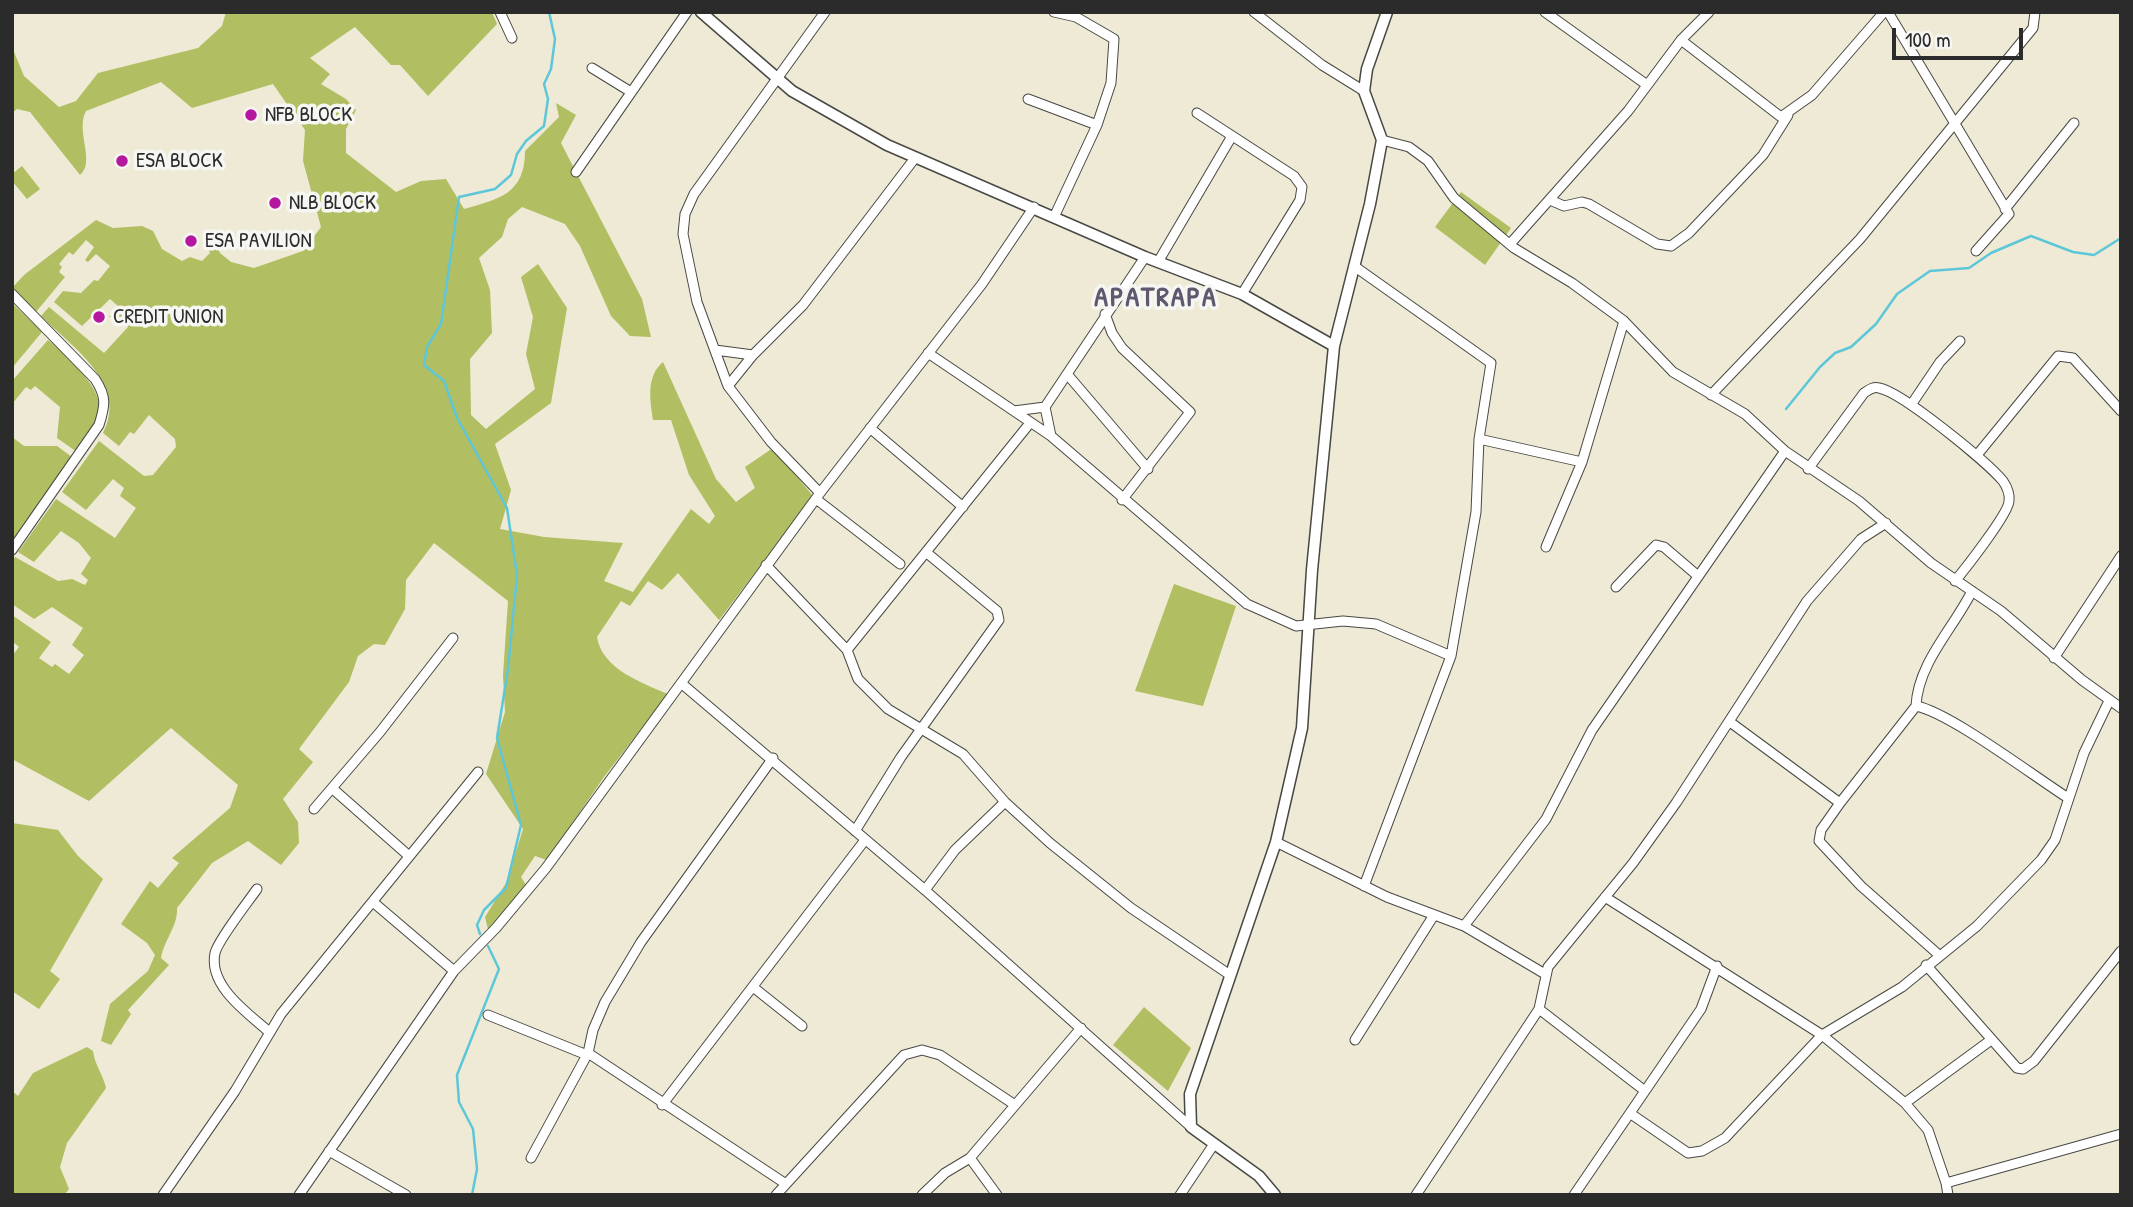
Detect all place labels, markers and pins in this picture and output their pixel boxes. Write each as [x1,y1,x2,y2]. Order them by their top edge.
place label: NFB BLOCK [265,102,352,128]
marker: NFB BLOCK [243,107,259,123]
place label: ESA BLOCK [136,148,223,174]
marker: ESA BLOCK [114,153,130,169]
place label: NLB BLOCK [289,190,376,216]
marker: NLB BLOCK [267,195,283,211]
place label: ESA PAVILION [205,228,312,254]
marker: ESA PAVILION [183,233,199,249]
place label: CREDIT UNION [113,304,223,330]
marker: CREDIT UNION [91,309,107,325]

